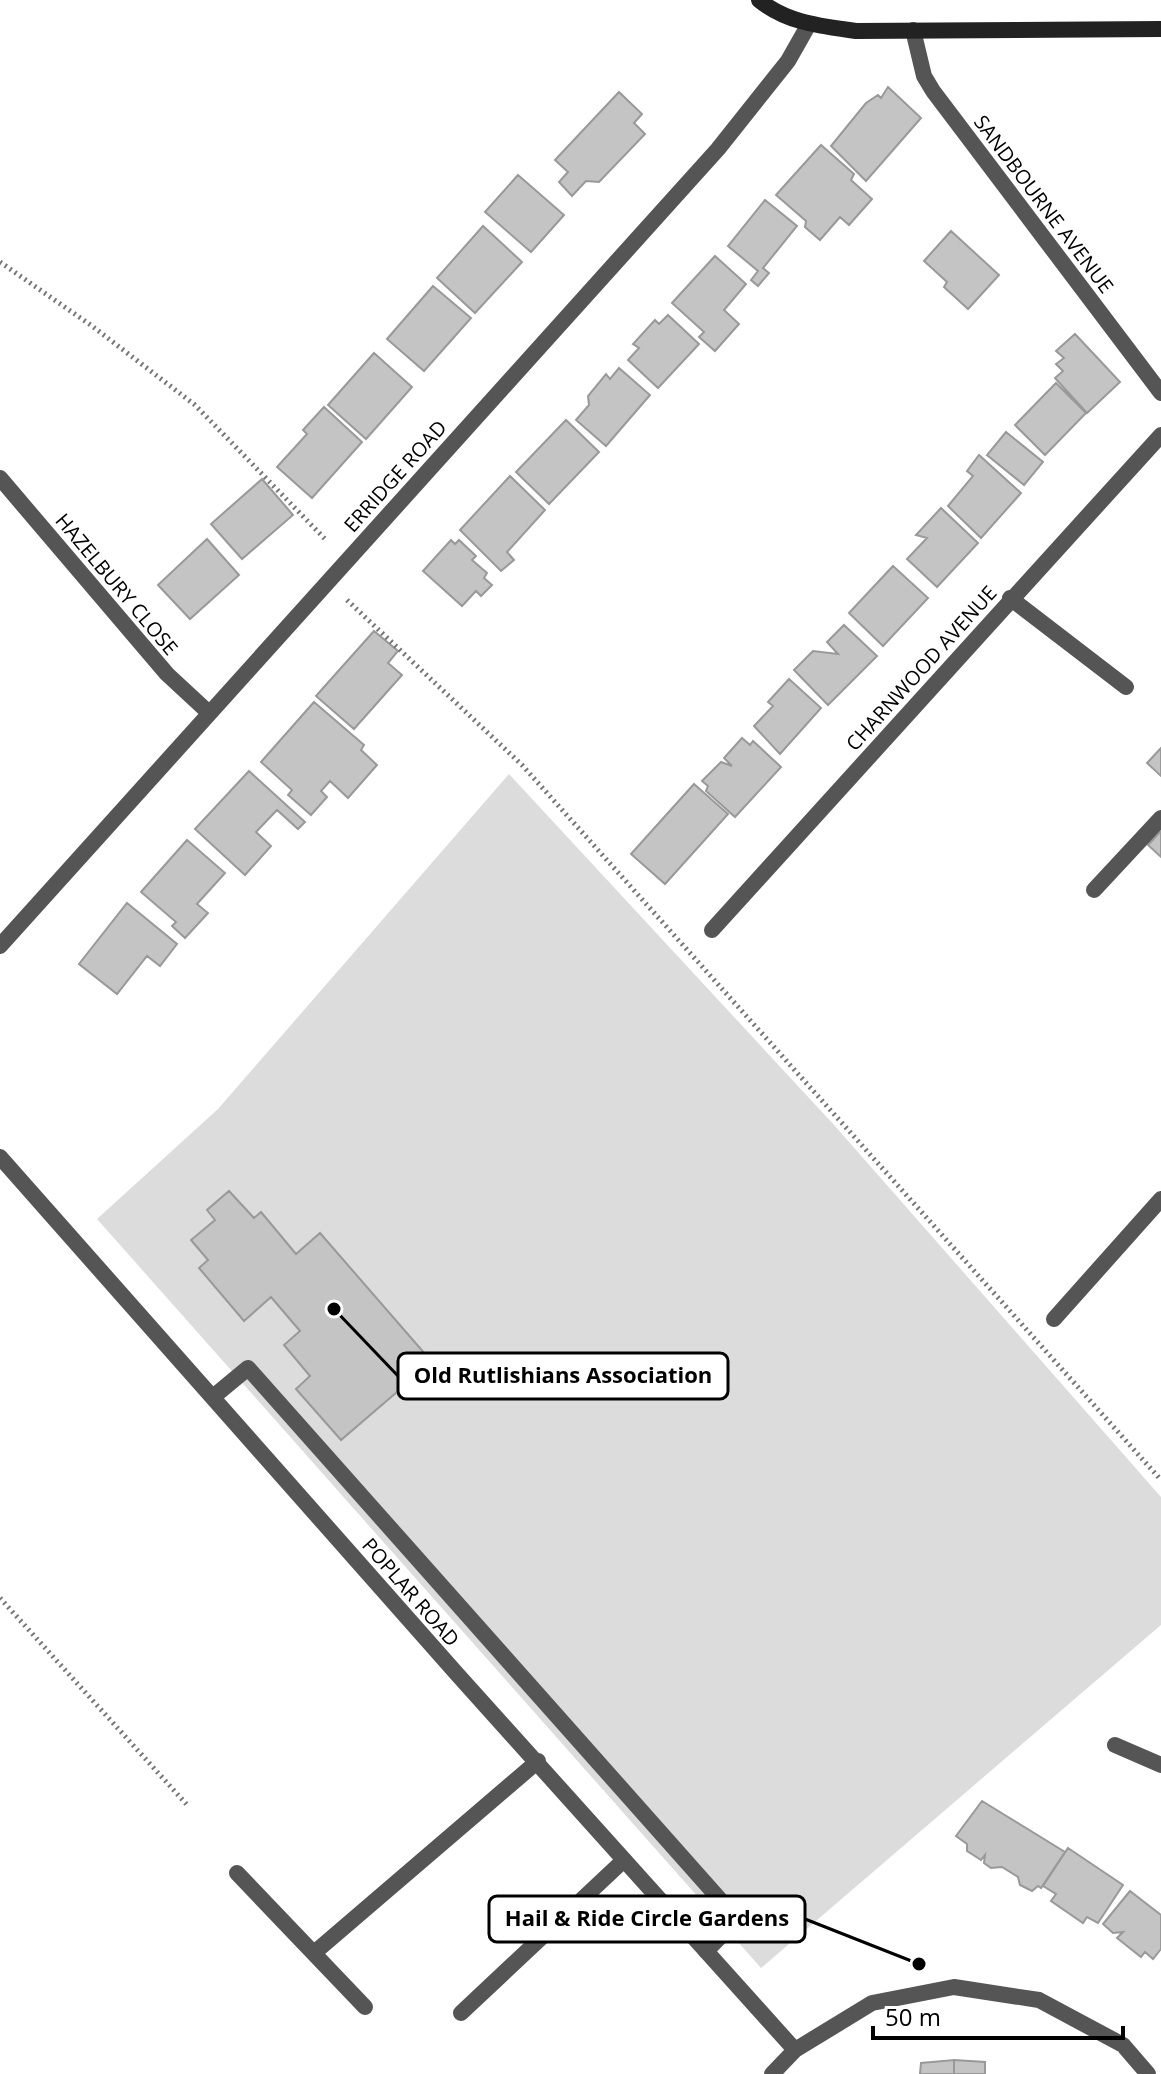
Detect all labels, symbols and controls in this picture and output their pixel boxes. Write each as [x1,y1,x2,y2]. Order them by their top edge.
street label: SANDBOURNE AVENUE [968,109,1120,299]
street label: ERRIDGE ROAD [338,414,452,538]
street label: HAZELBURY CLOSE [50,507,184,661]
street label: CHARNWOOD AVENUE [840,580,1002,756]
callout: Old Rutlishians Association [398,1353,728,1399]
text: Old Rutlishians Association [414,1359,712,1389]
street label: POPLAR ROAD [356,1532,466,1652]
callout: Hail & Ride Circle Gardens [489,1896,805,1942]
text: Hail & Ride Circle Gardens [505,1902,789,1932]
scale bar [873,1990,1123,2040]
text: 50 m [885,2000,941,2033]

